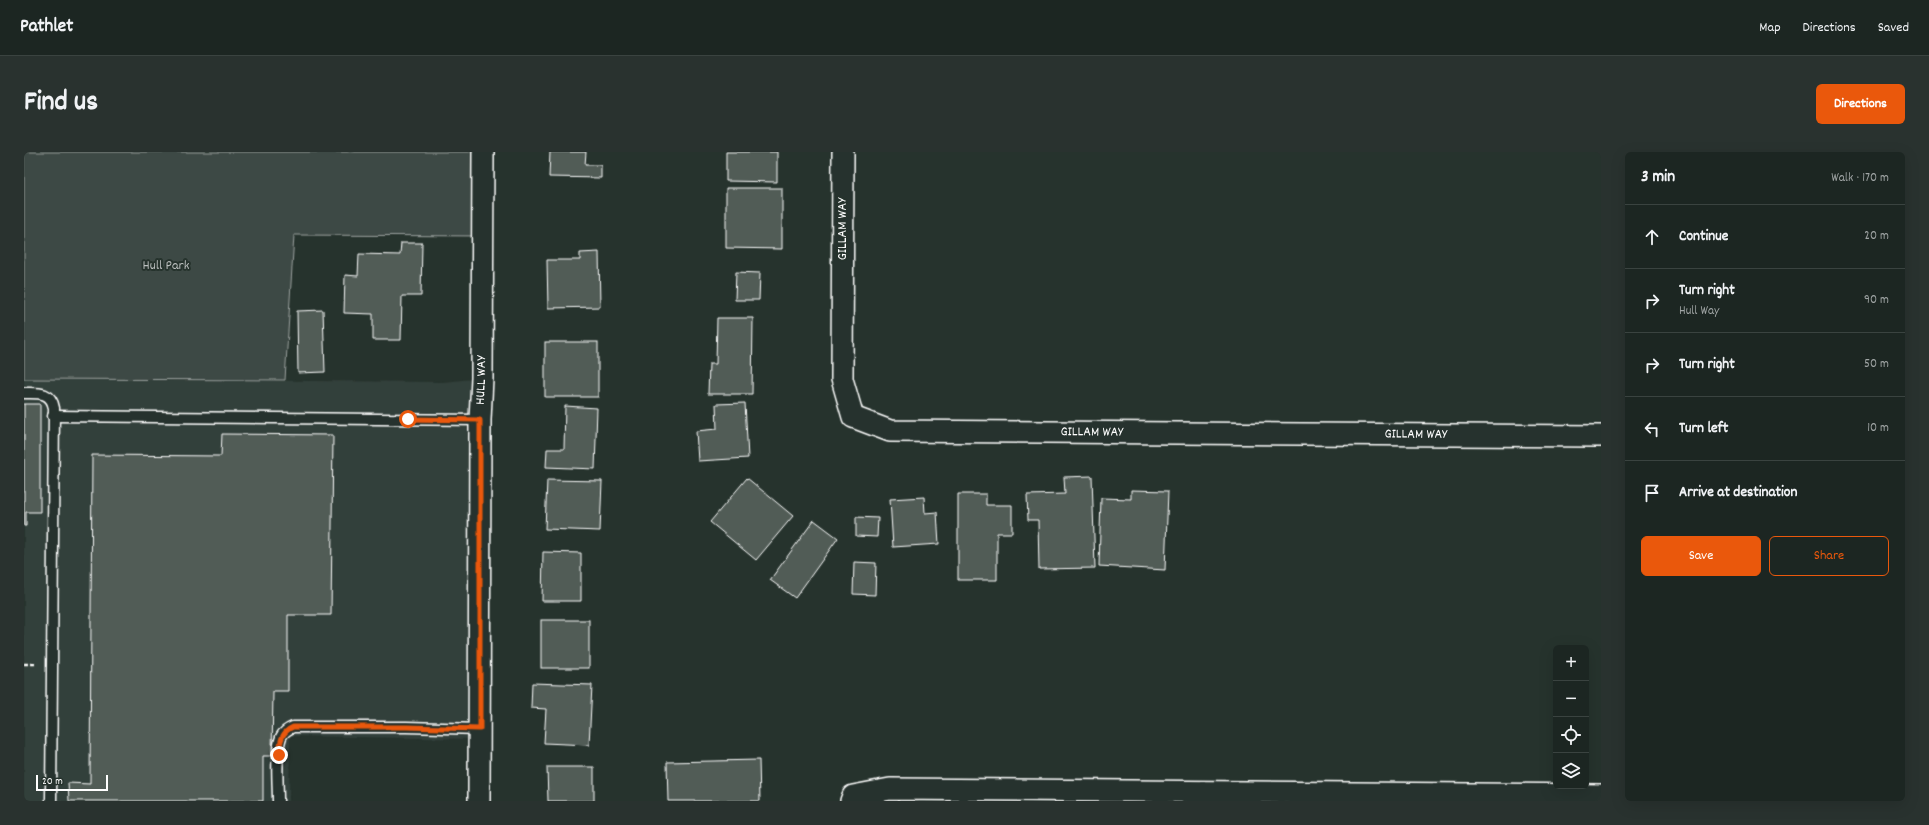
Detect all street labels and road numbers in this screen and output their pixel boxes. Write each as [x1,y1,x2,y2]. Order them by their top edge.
street label: GILLAM WAY [833,197,853,260]
street label: HULL WAY [471,354,492,405]
street label: GILLAM WAY [1060,422,1124,443]
street label: GILLAM WAY [1384,424,1448,445]

